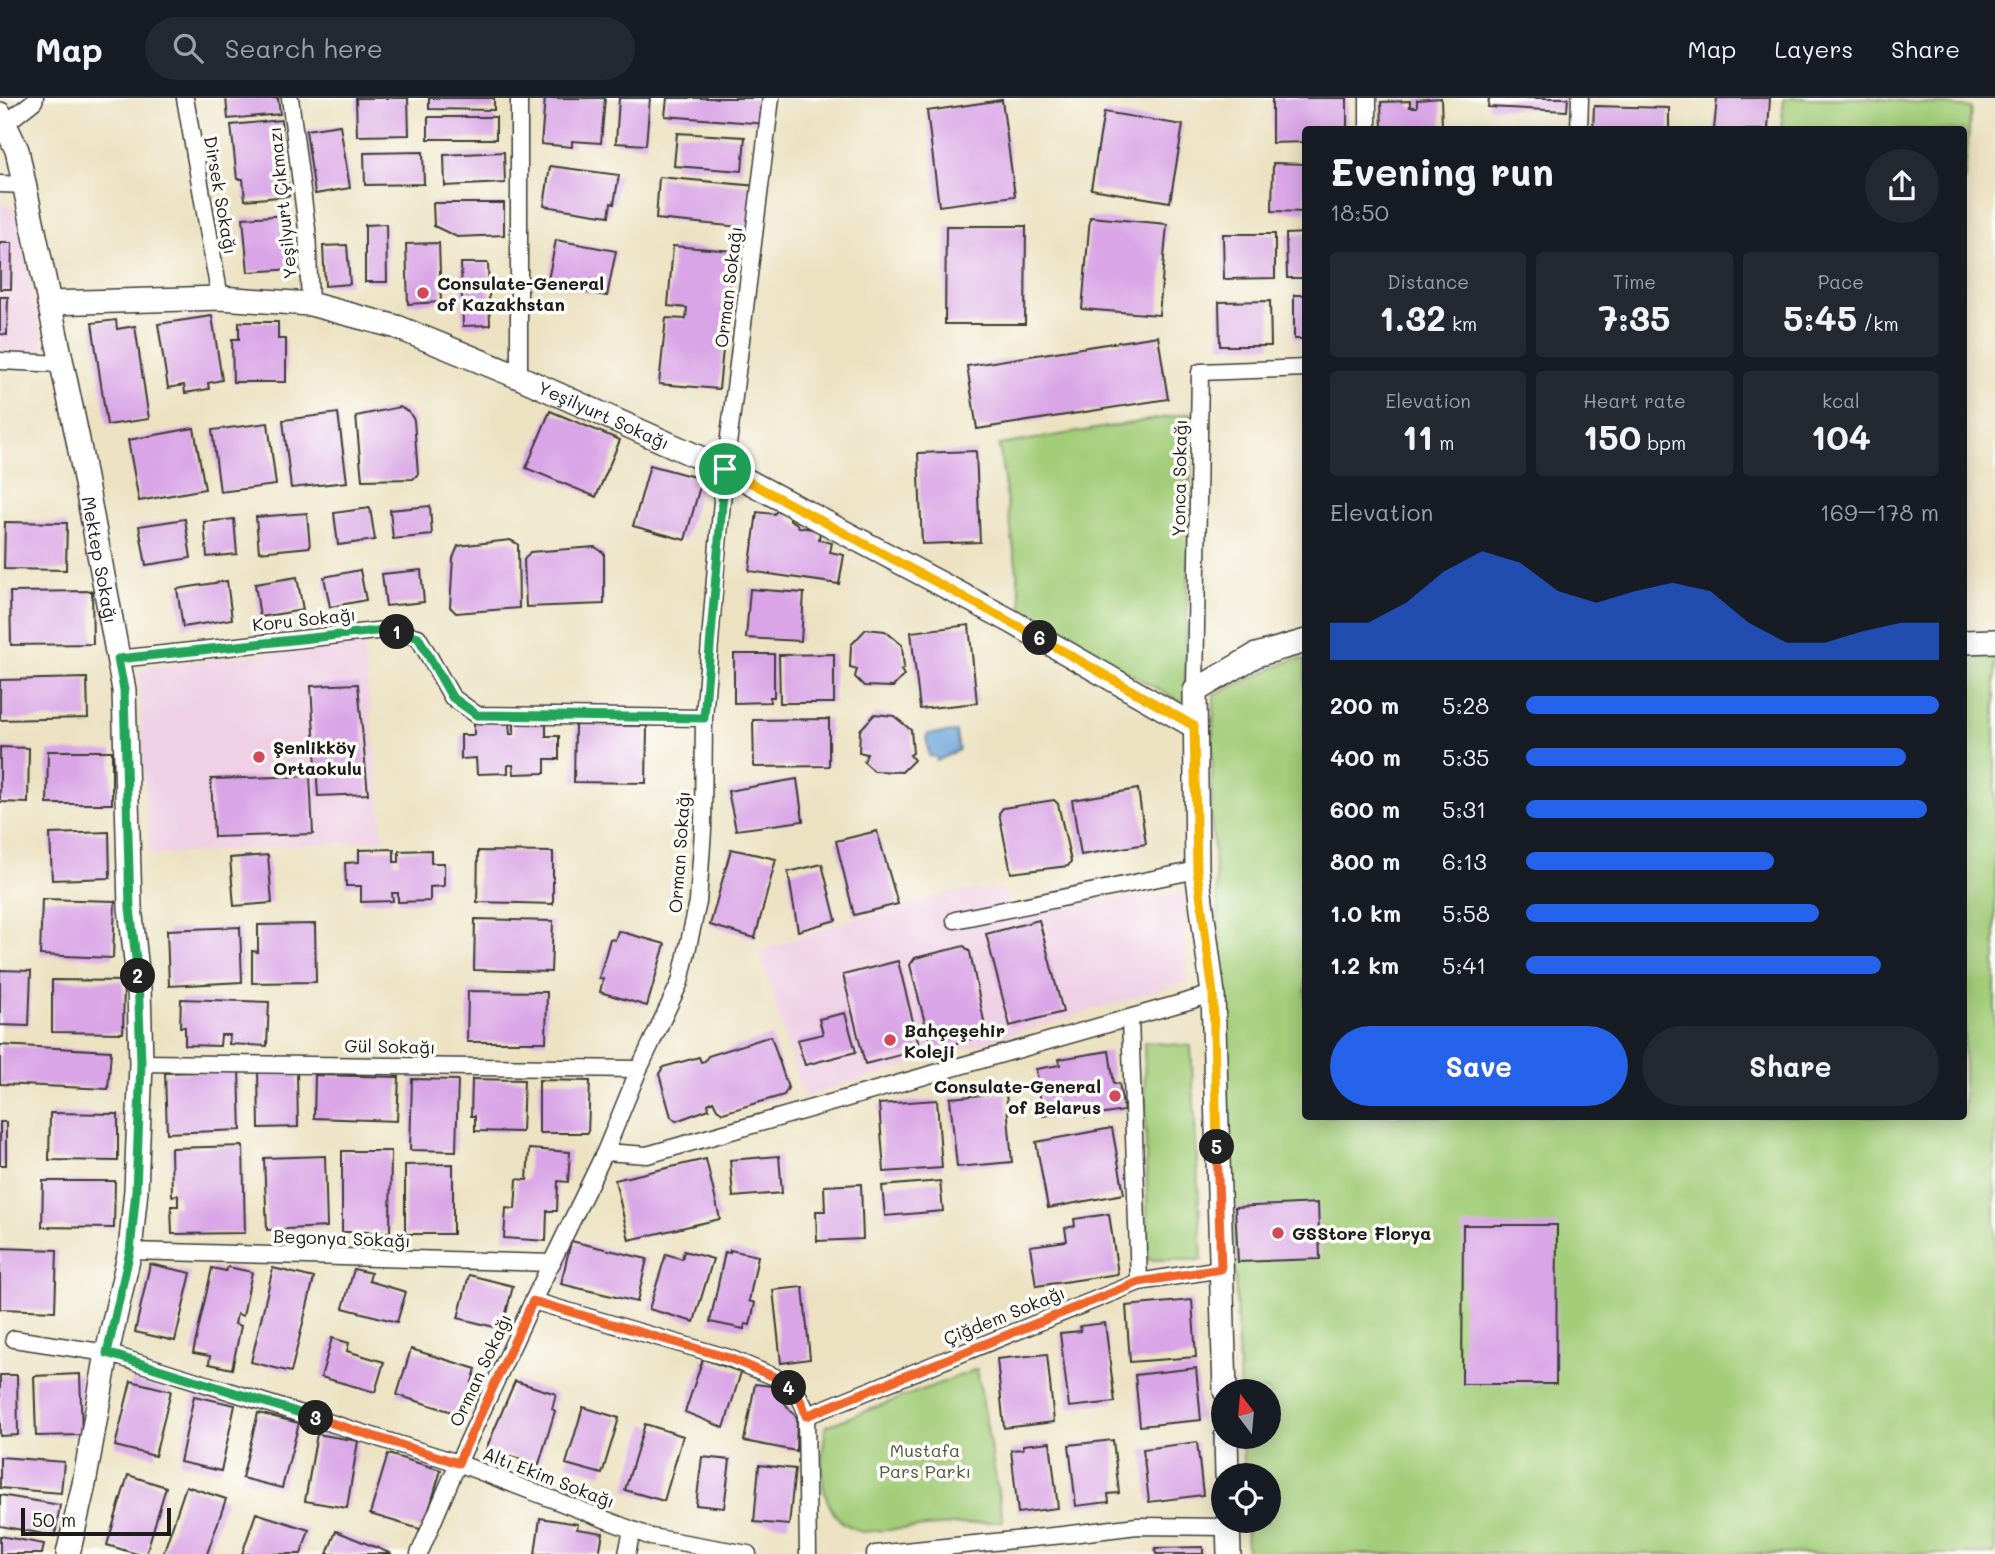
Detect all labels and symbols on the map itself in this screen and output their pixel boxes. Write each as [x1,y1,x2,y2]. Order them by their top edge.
street label: Yeşilyurt Çıkmazı [262,126,302,280]
street label: Dirsek Sokağı [199,134,243,256]
street label: Orman Sokağı [709,225,747,349]
place label: Consulate-General of Kazakhstan [437,271,604,316]
marker: Consulate-General of Kazakhstan [415,285,431,301]
street label: Yeşilyurt Sokağı [534,375,673,455]
street label: Yonca Sokağı [1166,419,1192,537]
pin [695,439,755,499]
street label: Mektep Sokağı [77,494,124,625]
street label: Koru Sokağı [251,602,357,636]
pin: 1 [380,614,414,650]
pin: 6 [1023,620,1058,656]
place label: Şenlikköy Ortaokulu [273,735,362,780]
marker: Şenlikköy Ortaokulu [251,749,267,765]
street label: Orman Sokağı [663,790,695,914]
pin: 2 [120,958,156,994]
place label: Bahçeşehir Koleji [904,1018,1005,1063]
marker: Bahçeşehir Koleji [882,1032,898,1048]
street label: Gül Sokağı [344,1033,436,1059]
place label: Consulate-General of Belarus [934,1074,1101,1119]
marker: Consulate-General of Belarus [1107,1088,1123,1104]
pin: 5 [1200,1130,1234,1164]
place label: GSStore Florya [1292,1221,1431,1245]
street label: Begonya Sokağı [273,1224,411,1252]
marker: GSStore Florya [1270,1225,1286,1241]
street label: Çiğdem Sokağı [940,1280,1068,1350]
street label: Orman Sokağı [443,1310,517,1430]
pin: 4 [772,1370,806,1406]
north arrow [1211,1379,1281,1449]
pin: 3 [298,1400,334,1436]
park label: Mustafa Pars Parkı [879,1438,971,1483]
street label: Altı Ekim Sokağı [480,1441,618,1513]
scale bar [21,1505,172,1537]

